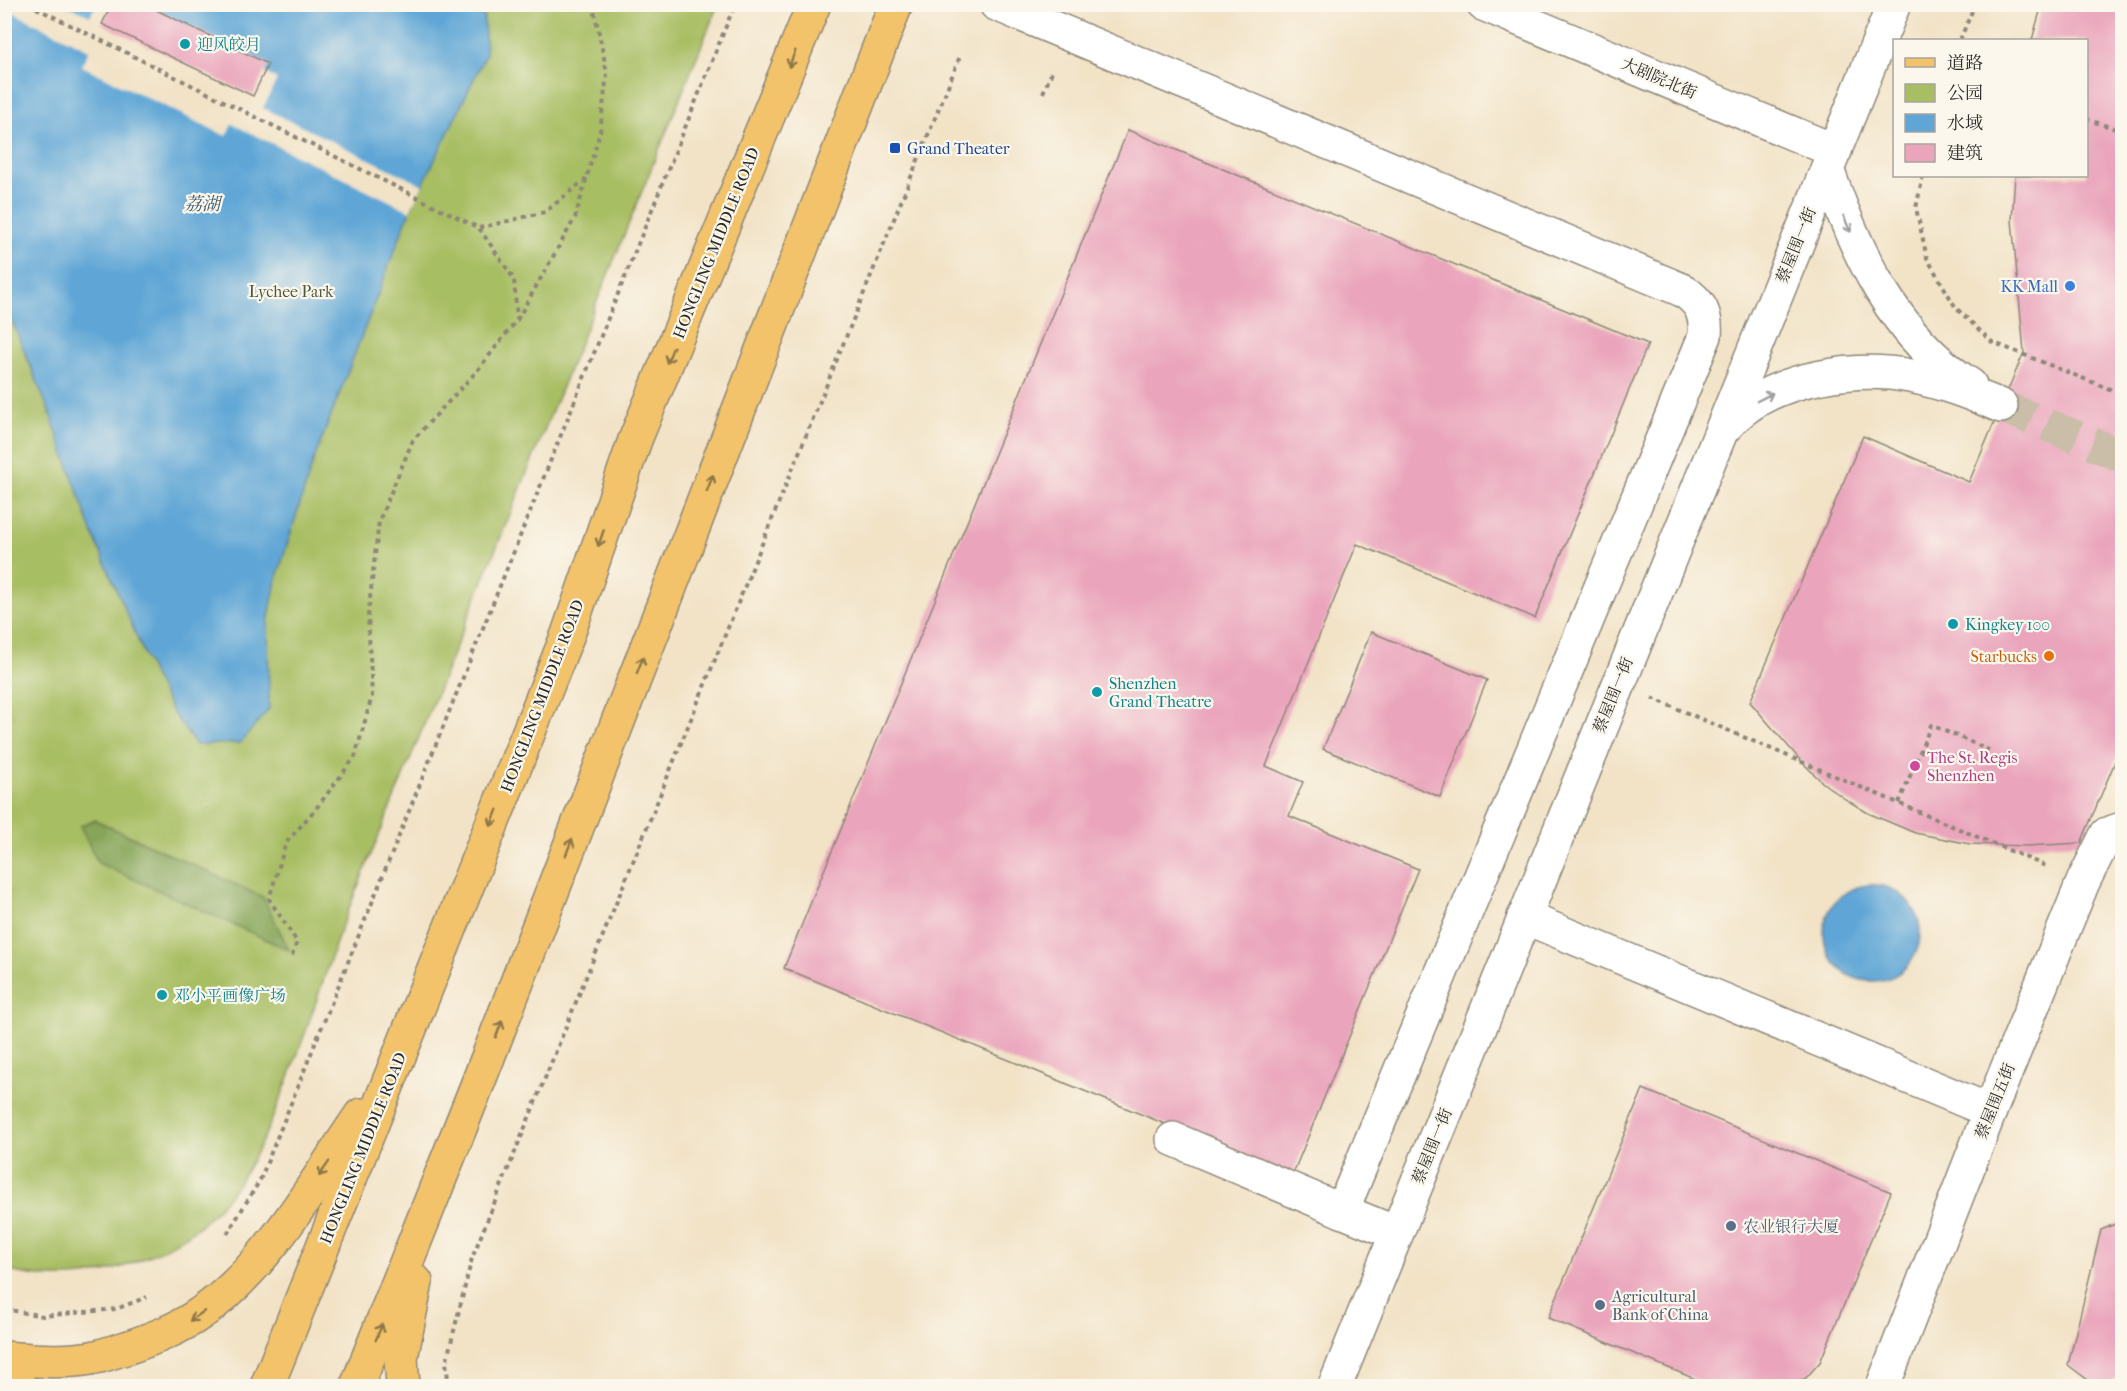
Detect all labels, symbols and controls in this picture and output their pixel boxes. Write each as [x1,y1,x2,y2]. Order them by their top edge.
place label: 迎风皎月 [197,35,261,54]
marker: 迎风皎月 [178,37,192,51]
legend [1893,39,2088,177]
one-way arrow [786,49,797,67]
text: 道路 [1947,53,1983,74]
street label: 大剧院北街 [1618,54,1700,102]
text: 公园 [1947,83,1983,104]
text: 水域 [1947,113,1983,134]
place label: Grand Theater [907,139,1010,158]
marker: Grand Theater [888,141,902,155]
text: 建筑 [1947,143,1983,164]
street label: HONGLING MIDDLE ROAD [669,145,763,341]
water label: 荔湖 [184,194,223,215]
street label: 蔡屋围一街 [1772,204,1820,286]
one-way arrow [1842,214,1853,232]
place label: KK Mall [2000,277,2059,296]
marker: KK Mall [2063,279,2077,293]
park label: Lychee Park [249,282,334,301]
one-way arrow [664,346,675,364]
one-way arrow [1756,391,1774,403]
one-way arrow [705,474,716,493]
one-way arrow [595,528,606,547]
street label: HONGLING MIDDLE ROAD [496,597,588,795]
place label: Kingkey 100 [1965,615,2050,634]
marker: Kingkey 100 [1946,617,1960,631]
place label: Starbucks [1970,647,2037,666]
marker: Starbucks [2042,649,2056,663]
street label: 蔡屋围一街 [1589,654,1637,736]
one-way arrow [635,656,646,675]
place label: Shenzhen Grand Theatre [1109,674,1212,711]
marker: Shenzhen Grand Theatre [1090,685,1104,699]
place label: The St. Regis Shenzhen [1927,748,2018,785]
marker: The St. Regis Shenzhen [1908,759,1922,773]
one-way arrow [488,808,499,827]
one-way arrow [565,838,576,857]
place label: 邓小平画像广场 [174,986,286,1005]
marker: 邓小平画像广场 [155,988,169,1002]
one-way arrow [494,1020,505,1038]
street label: HONGLING MIDDLE ROAD [316,1050,410,1246]
street label: 蔡屋围五街 [1971,1060,2019,1142]
street label: 蔡屋围一街 [1408,1105,1456,1187]
one-way arrow [318,1160,330,1177]
place label: 农业银行大厦 [1743,1217,1839,1236]
marker: 农业银行大厦 [1724,1219,1738,1233]
place label: Agricultural Bank of China [1611,1287,1709,1324]
marker: Agricultural Bank of China [1593,1298,1607,1312]
one-way arrow [189,1309,206,1322]
one-way arrow [374,1323,385,1342]

